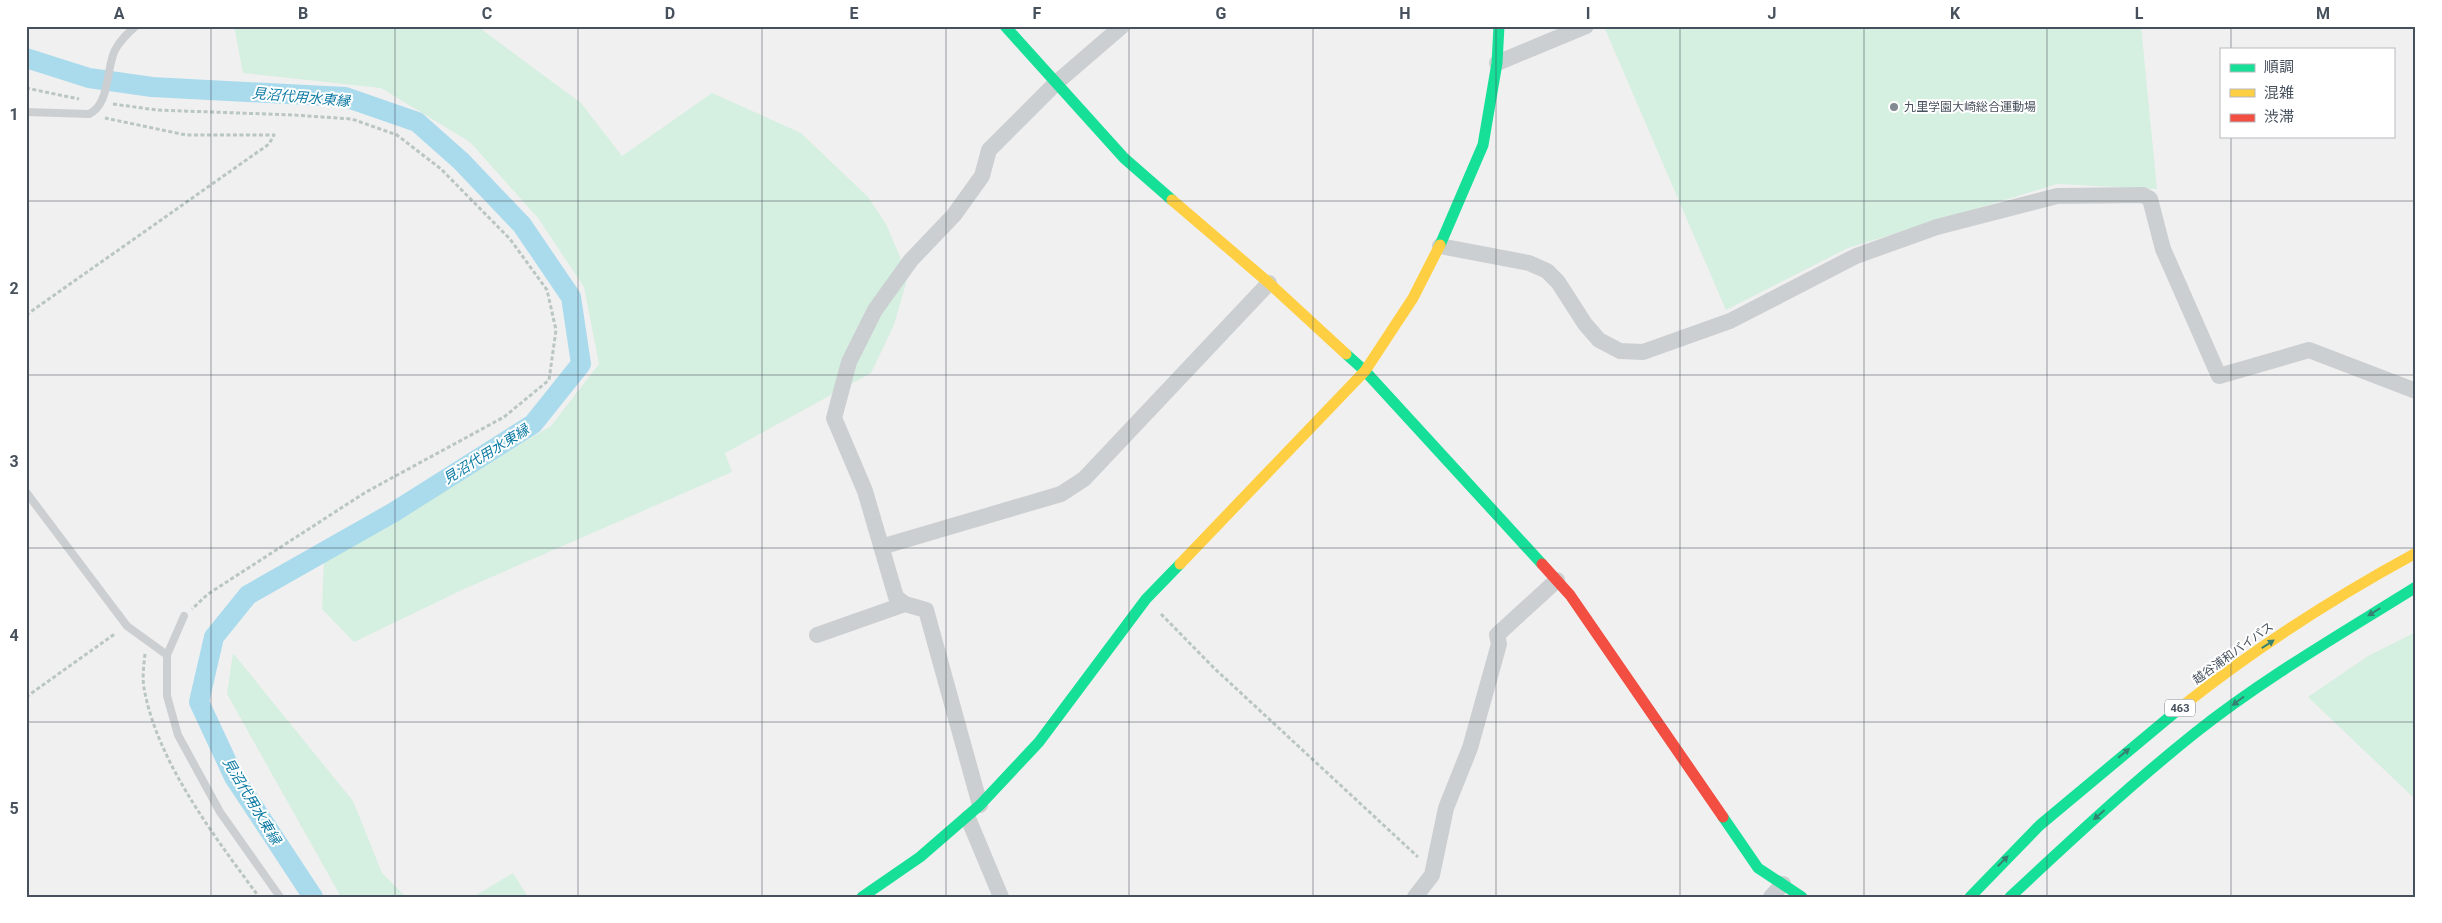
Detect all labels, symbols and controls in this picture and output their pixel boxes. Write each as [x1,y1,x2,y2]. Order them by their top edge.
text: A [114,4,125,23]
text: B [298,4,308,23]
text: C [482,4,492,23]
text: D [665,4,675,23]
text: E [850,4,859,23]
text: F [1033,4,1042,23]
text: G [1216,4,1227,23]
text: H [1399,4,1411,23]
text: I [1586,4,1590,23]
text: J [1768,4,1776,23]
text: K [1950,4,1961,23]
text: L [2135,4,2144,23]
text: M [2316,4,2330,23]
legend [2220,48,2394,138]
text: 順調 [2264,58,2294,76]
text: 混雑 [2264,84,2294,102]
water label: 見沼代用水東縁 [251,85,353,109]
place label: 九里学園大崎総合運動場 [1904,100,2036,114]
marker: 九里学園大崎総合運動場 [1888,101,1900,113]
text: 1 [9,105,19,124]
text: 渋滞 [2264,108,2294,126]
text: 2 [9,279,19,298]
water label: 見沼代用水東縁 [440,420,533,487]
text: 3 [9,452,19,471]
one-way arrow [2367,607,2380,617]
street label: 越谷浦和バイパス [2190,619,2276,687]
text: 4 [9,626,19,645]
one-way arrow [2261,639,2274,649]
one-way arrow [2231,696,2245,706]
road number: 463 [2165,700,2195,716]
one-way arrow [2118,747,2131,758]
water label: 見沼代用水東縁 [220,755,285,849]
text: 5 [9,799,19,818]
one-way arrow [2093,809,2105,821]
one-way arrow [1997,855,2009,867]

